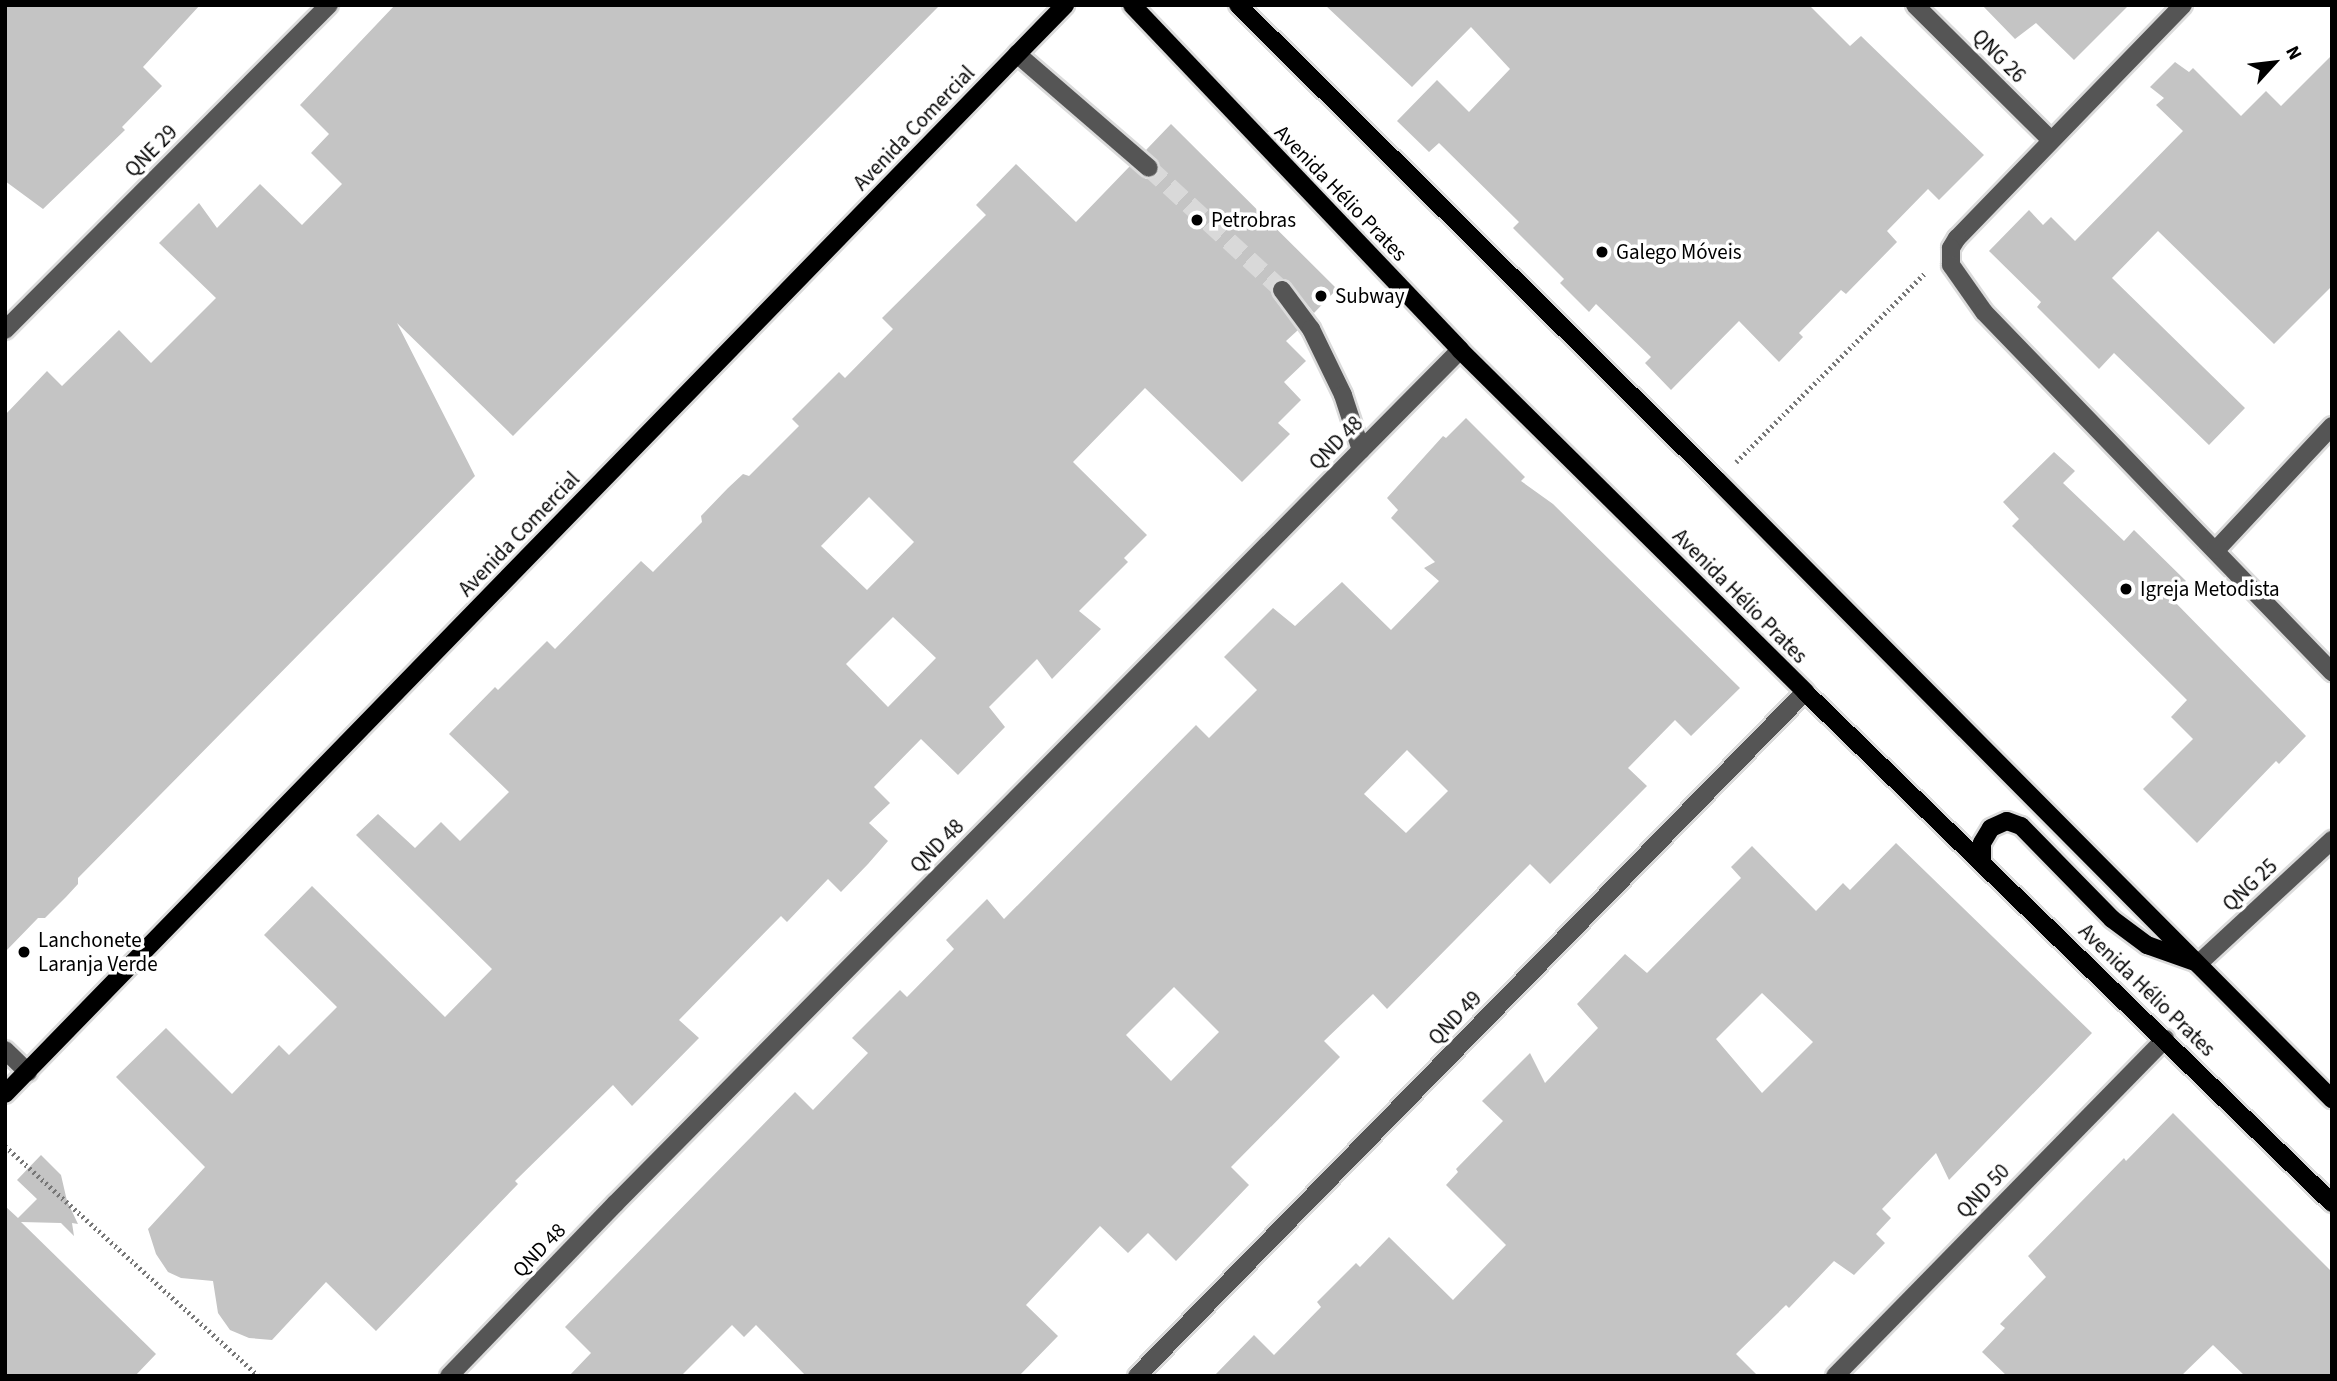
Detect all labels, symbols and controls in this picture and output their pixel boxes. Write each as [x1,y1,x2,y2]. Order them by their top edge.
street label: QNG 26 [1967,24,2031,88]
north arrow [2239,28,2309,98]
text: N [2278,41,2308,65]
street label: Avenida Comercial [848,60,980,196]
street label: QNE 29 [120,120,182,182]
street label: Avenida Hélio Prates [1270,120,1412,266]
place label: Petrobras [1211,207,1296,233]
marker: Petrobras [1189,212,1205,228]
place label: Galego Móveis [1616,239,1742,265]
marker: Galego Móveis [1594,244,1610,260]
place label: Subway [1335,283,1404,309]
marker: Subway [1313,288,1329,304]
street label: QND 48 [1304,411,1368,475]
street label: Avenida Comercial [453,466,585,602]
street label: Avenida Hélio Prates [1668,524,1812,668]
place label: Igreja Metodista [2140,576,2280,602]
marker: Igreja Metodista [2118,581,2134,597]
street label: QND 48 [905,814,969,878]
street label: QNG 25 [2217,853,2283,917]
street label: Avenida Hélio Prates [2074,919,2220,1061]
place label: Lanchonete Laranja Verde [38,927,158,977]
marker: Lanchonete Laranja Verde [16,944,32,960]
street label: QND 49 [1423,986,1487,1050]
street label: QND 50 [1951,1159,2015,1223]
street label: QND 48 [507,1218,571,1282]

